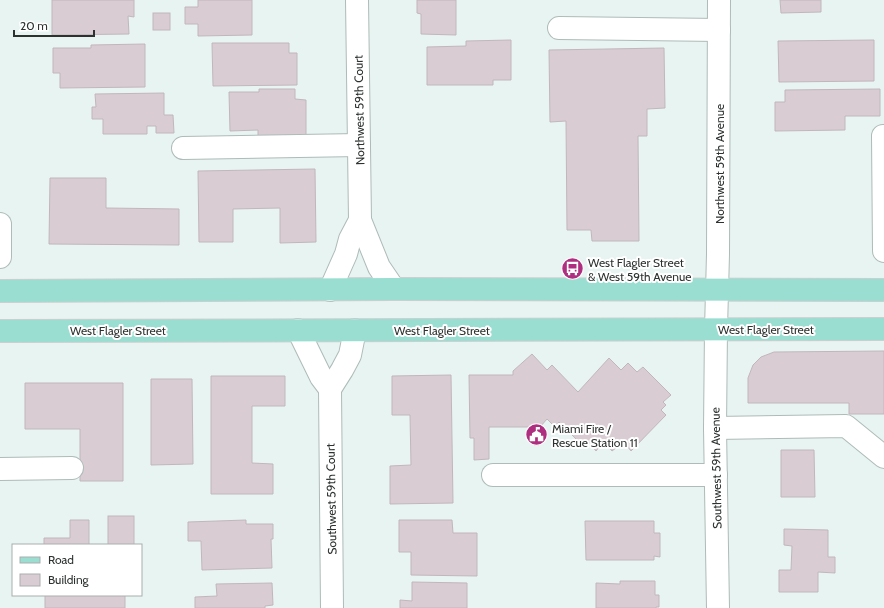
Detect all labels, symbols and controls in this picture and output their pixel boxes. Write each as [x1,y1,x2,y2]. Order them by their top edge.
scale bar [14,12,94,38]
text: 20 m [20,18,48,33]
street label: Northwest 59th Court [351,55,367,165]
street label: Northwest 59th Avenue [712,104,727,224]
place label: West Flagler Street & West 59th Avenue [588,255,691,284]
bus stop icon: West Flagler Street & West 59th Avenue [560,256,586,282]
street label: West Flagler Street [718,322,814,337]
street label: West Flagler Street [70,323,166,338]
street label: West Flagler Street [394,323,490,338]
street label: Southwest 59th Avenue [707,407,725,529]
place label: Miami Fire / Rescue Station 11 [552,421,638,450]
public building icon: Miami Fire / Rescue Station 11 [523,422,549,448]
street label: Southwest 59th Court [323,443,339,555]
legend [12,544,142,596]
text: Road [48,552,74,567]
text: Building [48,572,90,587]

